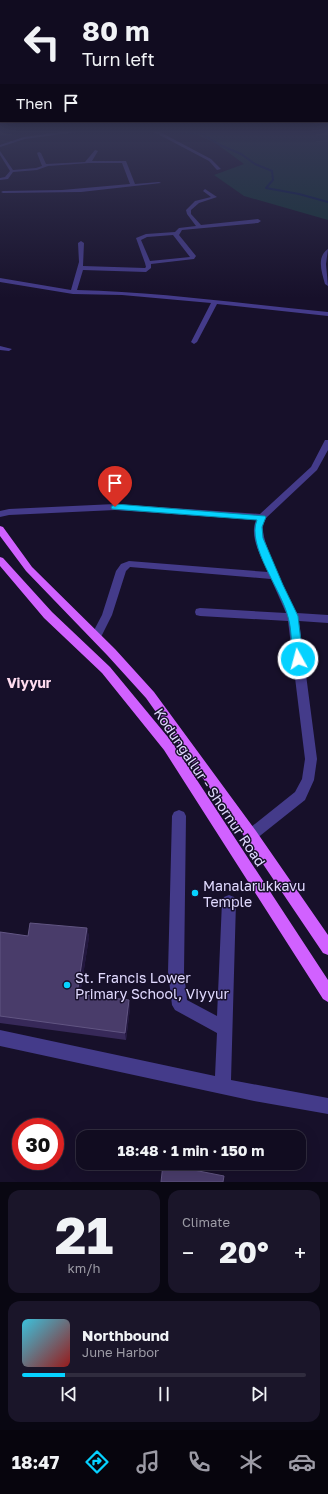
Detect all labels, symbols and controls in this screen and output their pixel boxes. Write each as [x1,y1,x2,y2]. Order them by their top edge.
text: 80 m [82,14,150,47]
icon: left [16,16,68,68]
text: Turn left [82,48,155,70]
icon: arrive [60,92,82,114]
text: Then [16,94,52,112]
pin [98,466,132,507]
icon: arrive [104,472,126,494]
position arrow [277,638,319,680]
district label: Viyyur [7,674,52,691]
street label: Kodungallur - Shornur Road [151,705,269,869]
place label: Manalarukkavu Temple [203,877,305,910]
marker: Manalarukkavu Temple [190,888,200,898]
place label: St. Francis Lower Primary School, Viyyur [75,969,229,1002]
marker: St. Francis Lower Primary School, Viyyur [62,980,72,990]
speed limit sign: 30 [12,1118,64,1170]
text: 18:48 · 1 min · 150 m [118,1141,265,1159]
text: 21 [55,1203,113,1265]
text: Climate [182,1214,230,1230]
text: 20° [219,1234,269,1270]
text: − [182,1239,194,1266]
text: + [294,1239,306,1266]
text: km/h [67,1260,101,1276]
text: Northbound [82,1326,169,1344]
text: June Harbor [82,1344,159,1360]
icon: previous [58,1383,80,1405]
icon: pause [153,1383,175,1405]
icon: next [248,1383,270,1405]
icon: directions [83,1448,111,1476]
icon: music [134,1448,162,1476]
icon: phone [185,1448,213,1476]
icon: climate [237,1448,265,1476]
icon: car [288,1448,316,1476]
text: 18:47 [12,1451,59,1473]

